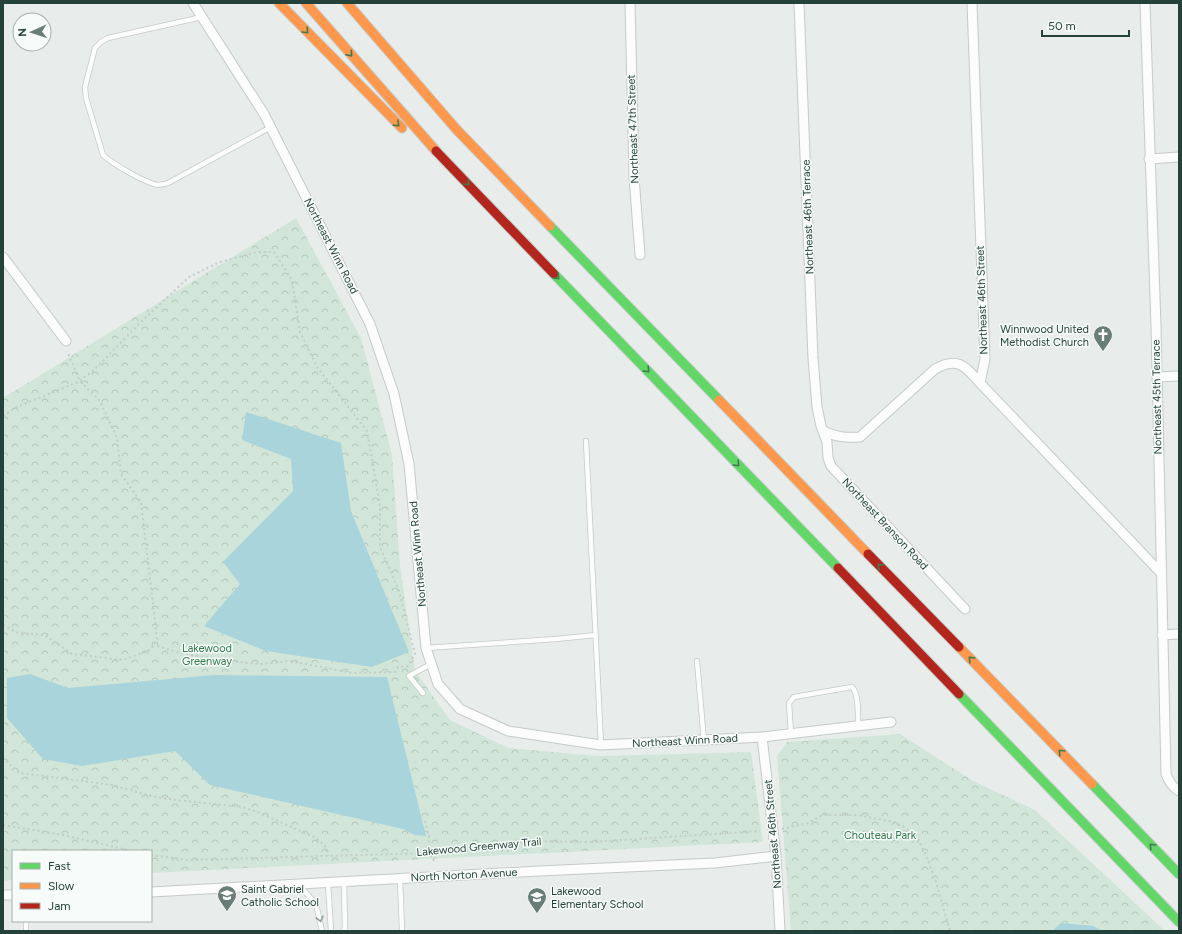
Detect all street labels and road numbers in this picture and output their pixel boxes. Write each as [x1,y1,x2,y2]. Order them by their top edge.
street label: Northeast 47th Street [625,74,641,184]
street label: Northeast 46th Terrace [799,159,817,275]
street label: Northeast Winn Road [301,196,361,296]
street label: Northeast 46th Street [974,245,990,355]
street label: Northeast 45th Terrace [1149,339,1165,455]
street label: Northeast Branson Road [839,476,931,572]
street label: Northeast Winn Road [407,501,429,607]
street label: Northeast Winn Road [632,732,738,750]
street label: Northeast 46th Street [762,779,784,889]
street label: Lakewood Greenway Trail [416,835,542,859]
street label: North Norton Avenue [410,866,518,884]

